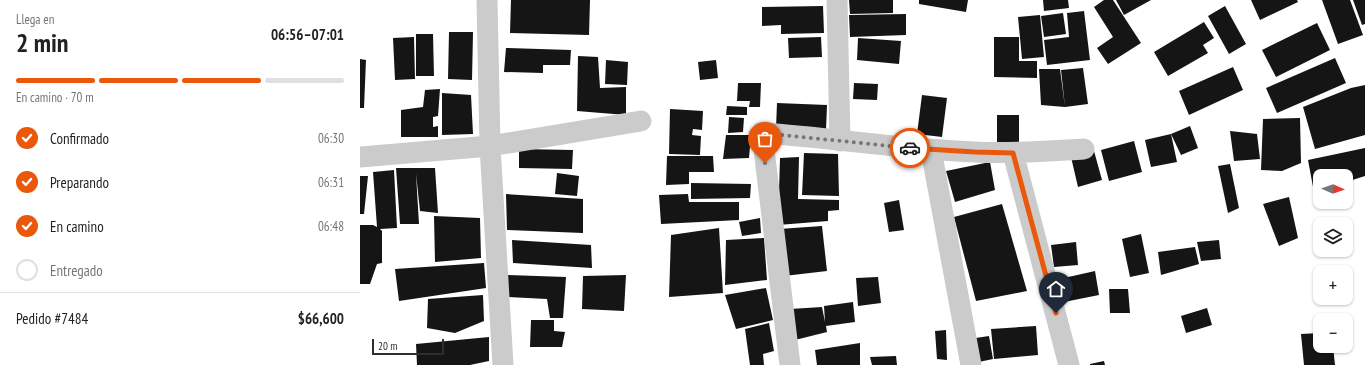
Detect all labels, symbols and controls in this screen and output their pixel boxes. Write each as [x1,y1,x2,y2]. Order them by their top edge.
text: Llega en [16,11,54,28]
text: 06:56–07:01 [271,25,344,44]
text: 2 min [16,26,69,59]
text: En camino · 70 m [16,89,94,106]
pin [748,122,782,163]
icon: check [16,127,38,149]
icon: bag [754,128,776,150]
courier [890,128,930,168]
text: Confirmado [50,129,109,148]
text: 06:30 [318,130,344,147]
icon: car [899,137,921,159]
north arrow [1313,169,1353,209]
map controls [1313,169,1353,353]
icon: check [16,171,38,193]
text: Preparando [50,173,109,192]
text: 06:31 [318,174,344,191]
icon: check [16,215,38,237]
text: En camino [50,217,104,236]
button: layers [1313,217,1353,257]
text: 06:48 [318,218,344,235]
text: Entregado [50,261,103,280]
button: + [1313,265,1353,305]
pin [1039,272,1073,313]
icon: home [1045,278,1067,300]
text: Pedido #7484 [16,309,88,328]
text: $66,600 [298,309,344,328]
button: − [1313,313,1353,353]
scale bar [372,337,444,356]
text: 20 m [378,339,397,353]

